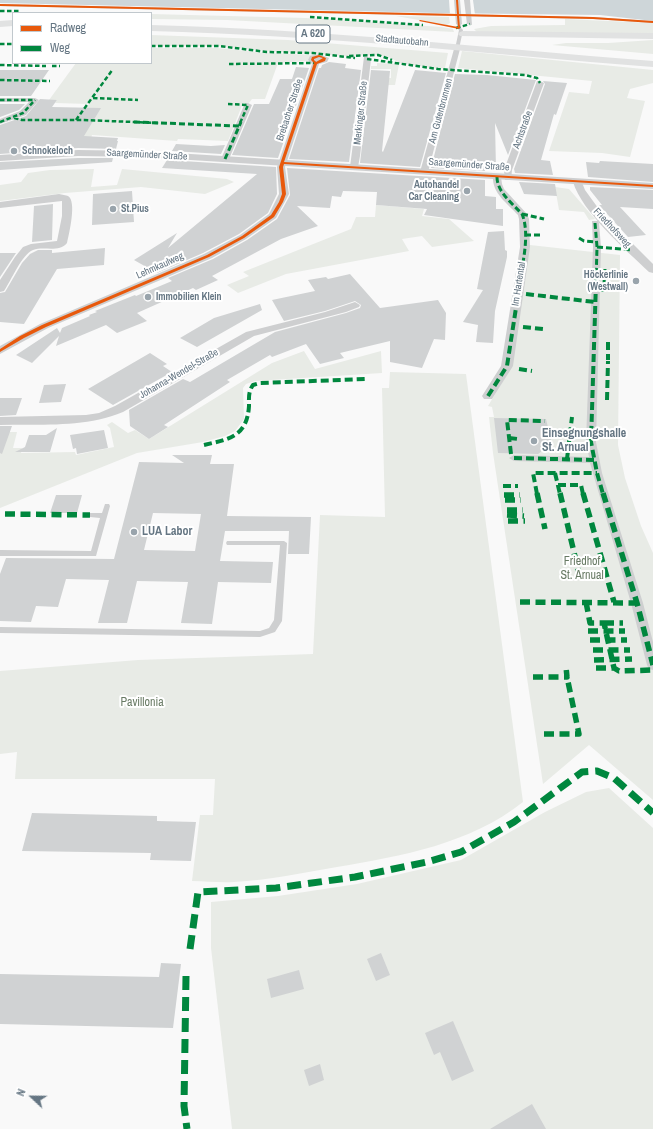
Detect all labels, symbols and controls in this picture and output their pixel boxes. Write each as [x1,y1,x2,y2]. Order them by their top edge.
legend [12,12,152,64]
text: Radweg [50,20,86,36]
road number: A 620 [296,25,330,43]
street label: Stadtautobahn [375,33,429,49]
text: Weg [50,40,70,56]
street label: Brebacher Straße [274,77,306,143]
street label: Am Gutenbrunnen [427,77,455,145]
street label: Merkinger Straße [352,81,370,145]
street label: Achtstraße [511,109,535,151]
place label: Schnokeloch [22,145,73,157]
marker: Schnokeloch [9,146,19,156]
street label: Saargemünder Straße [106,147,188,163]
street label: Saargemünder Straße [428,156,510,174]
place label: Autohandel Car Cleaning [408,179,459,202]
marker: Autohandel Car Cleaning [462,186,472,196]
place label: St.Pius [121,203,149,215]
marker: St.Pius [108,204,118,214]
street label: Friedhofsweg [591,206,633,250]
street label: Lehmkaulweg [134,250,186,282]
street label: Im Hartental [510,261,528,307]
place label: Höckerlinie (Westwall) [584,269,628,292]
marker: Höckerlinie (Westwall) [631,276,641,286]
place label: Immobilien Klein [156,291,222,303]
marker: Immobilien Klein [143,292,153,302]
street label: Johanna-Wendel-Straße [137,347,221,401]
place label: Einsegnungshalle St. Arnual [542,427,626,455]
marker: Einsegnungshalle St. Arnual [529,436,539,446]
place label: LUA Labor [142,525,192,539]
marker: LUA Labor [129,527,139,537]
park label: Friedhof St. Arnual [560,555,604,583]
park label: Pavillonia [120,696,164,710]
north arrow [12,1077,52,1117]
text: N [13,1087,29,1098]

